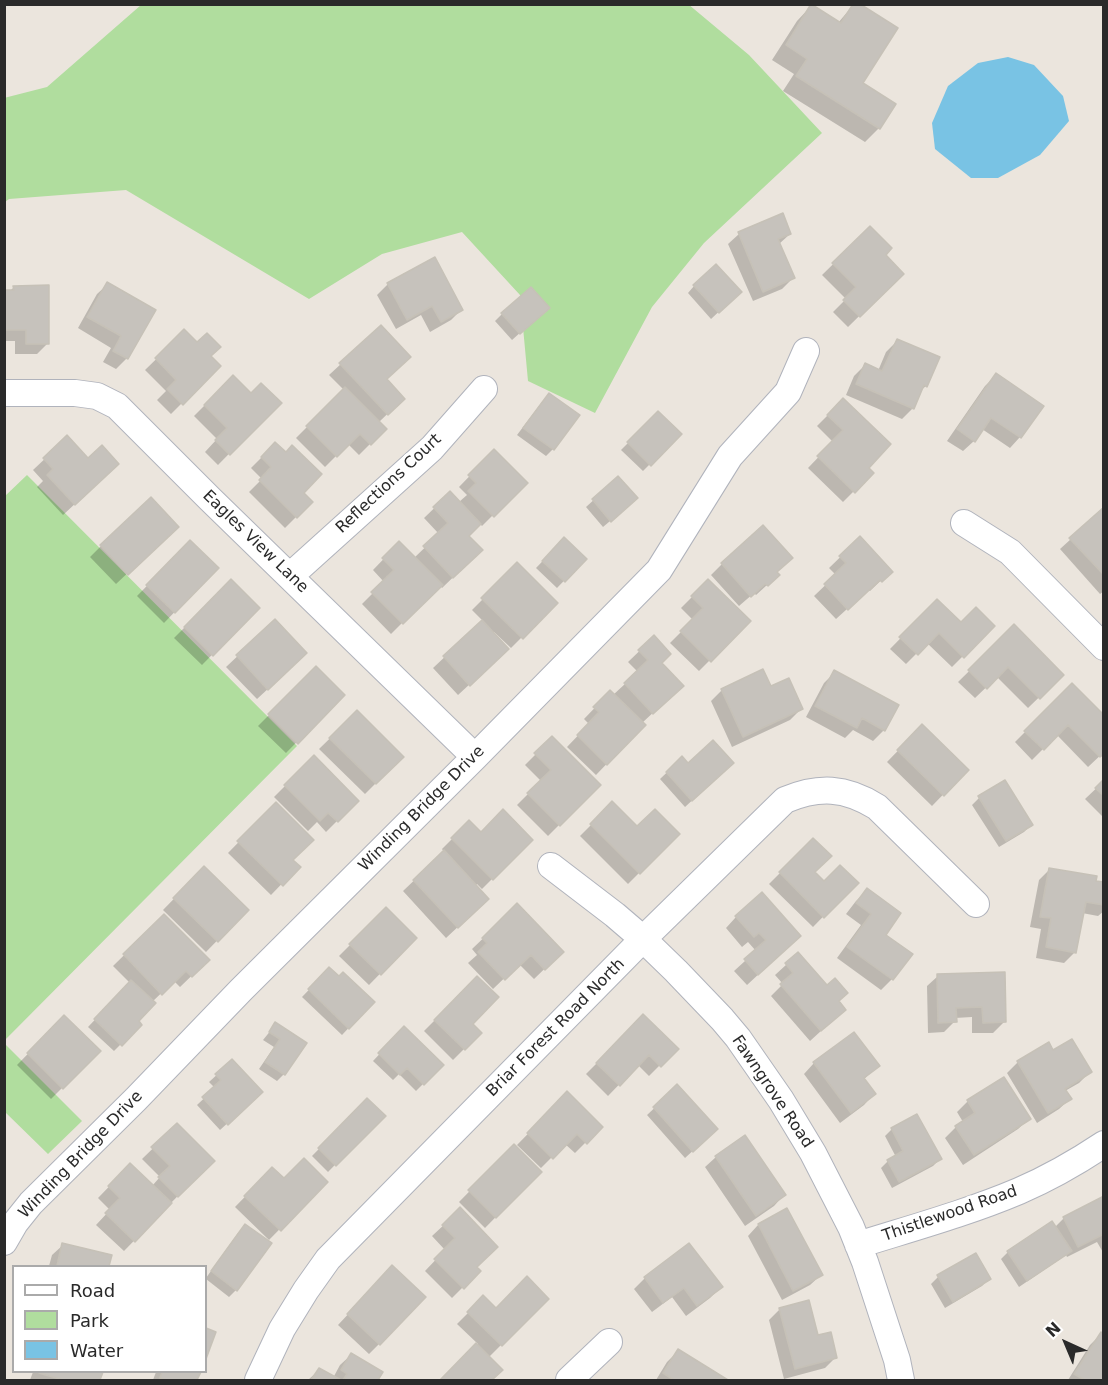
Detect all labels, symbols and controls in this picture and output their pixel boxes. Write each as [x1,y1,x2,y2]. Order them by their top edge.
street label: Reflections Court [332,430,446,538]
street label: Eagles View Lane [198,487,312,597]
street label: Winding Bridge Drive [355,742,489,876]
street label: Briar Forest Road North [483,955,629,1101]
street label: Fawngrove Road [727,1032,817,1152]
street label: Winding Bridge Drive [15,1087,147,1223]
street label: Thistlewood Road [880,1182,1020,1246]
legend [12,1265,207,1373]
text: Road [70,1280,115,1301]
text: Park [70,1310,109,1331]
north arrow [1036,1313,1096,1373]
text: N [1042,1318,1065,1341]
text: Water [70,1340,123,1361]

